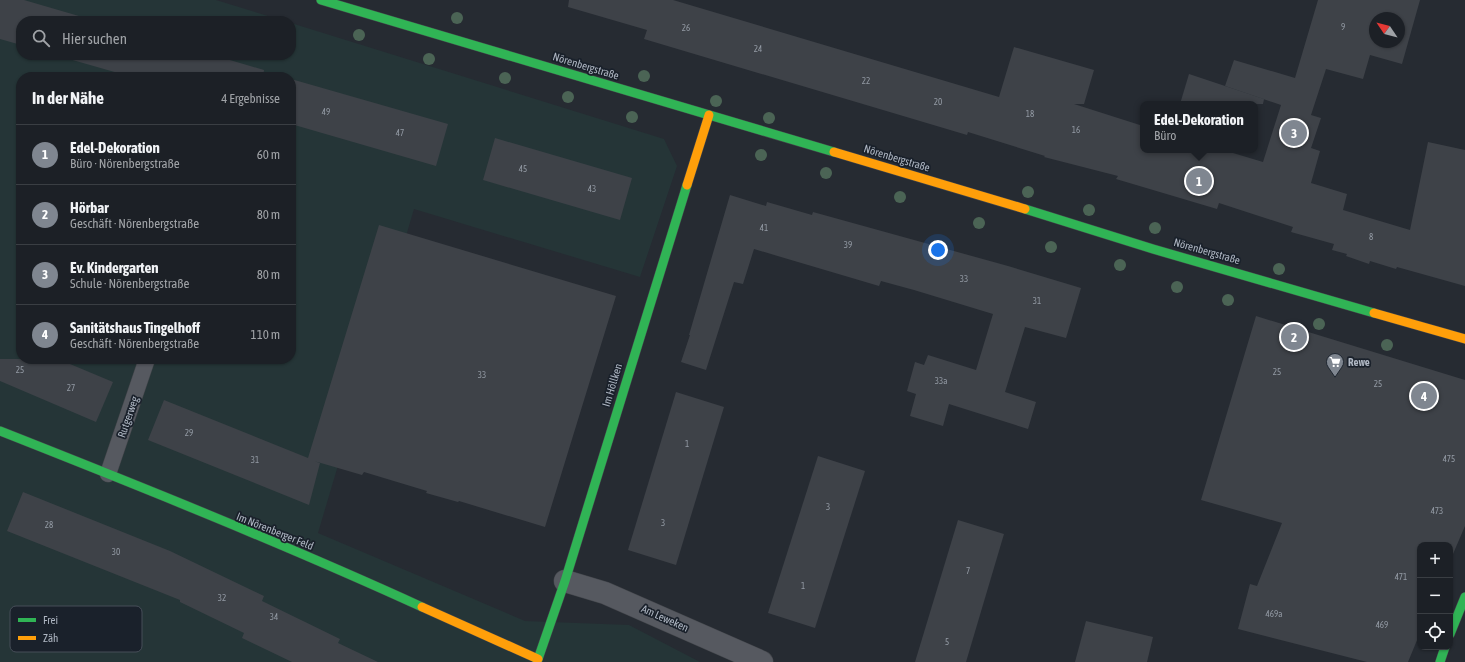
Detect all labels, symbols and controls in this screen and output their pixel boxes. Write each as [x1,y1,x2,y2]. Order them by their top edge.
north arrow [1369,12,1405,48]
search box [16,16,296,60]
house number: 9 [1341,22,1345,32]
house number: 26 [682,23,690,33]
icon: search [30,27,52,49]
text: Hier suchen [62,30,127,47]
house number: 24 [754,44,762,54]
street label: Nörenbergstraße [552,50,620,82]
house number: 22 [862,76,870,86]
text: In der Nähe [32,88,104,108]
text: 4 Ergebnisse [221,91,280,106]
house number: 20 [934,97,942,107]
popup [1140,101,1258,153]
house number: 49 [322,107,330,117]
house number: 18 [1026,109,1034,119]
text: Edel-Dekoration [1154,111,1244,128]
pin: 3 [1281,118,1307,148]
house number: 16 [1072,125,1080,135]
house number: 47 [396,128,404,138]
text: Büro [1154,128,1176,143]
text: Edel-Dekoration [70,139,160,156]
street label: Nörenbergstraße [863,142,931,174]
text: 1 [42,147,48,162]
text: 60 m [257,147,280,162]
text: Büro · Nörenbergstraße [70,156,180,171]
house number: 45 [519,164,527,174]
pin: 1 [1186,166,1212,196]
house number: 43 [588,184,596,194]
text: Hörbar [70,199,109,216]
text: 2 [42,207,48,222]
text: 80 m [257,207,280,222]
text: Geschäft · Nörenbergstraße [70,216,199,231]
house number: 41 [760,223,768,233]
house number: 8 [1369,232,1373,242]
street label: Nörenbergstraße [1172,236,1242,266]
house number: 39 [844,240,852,250]
your location [928,240,948,260]
text: Ev. Kindergarten [70,259,158,276]
text: 3 [42,267,48,282]
text: 80 m [257,267,280,282]
house number: 33 [960,274,968,284]
text: Schule · Nörenbergstraße [70,276,189,291]
house number: 31 [1033,296,1041,306]
text: Sanitätshaus Tingelhoff [70,319,200,336]
pin: 2 [1281,322,1307,352]
text: 4 [42,327,48,342]
text: 110 m [251,327,280,342]
text: Geschäft · Nörenbergstraße [70,336,199,351]
supermarket icon: Rewe [1325,352,1345,377]
place label: Rewe [1348,356,1370,368]
street label: Im Höllken [600,362,624,408]
house number: 25 [16,365,24,375]
house number: 25 [1273,367,1281,377]
house number: 33 [478,370,486,380]
house number: 33a [935,376,947,386]
house number: 25 [1374,379,1382,389]
pin: 4 [1411,381,1437,411]
house number: 27 [67,383,75,393]
street label: Rutgerweg [115,395,141,439]
house number: 29 [185,428,193,438]
house number: 1 [685,439,689,449]
house number: 475 [1443,454,1455,464]
house number: 31 [251,455,259,465]
house number: 3 [826,502,830,512]
house number: 473 [1431,506,1443,516]
street label: Im Nörenberger Feld [235,510,315,552]
house number: 3 [661,518,665,528]
house number: 28 [45,520,53,530]
map controls [1417,542,1453,650]
button: + [1417,542,1453,578]
house number: 30 [112,547,120,557]
house number: 7 [966,566,970,576]
house number: 471 [1395,572,1407,582]
button: − [1417,578,1453,614]
house number: 1 [801,581,805,591]
house number: 32 [218,593,226,603]
street label: Am Leweken [640,602,690,634]
legend [10,606,142,652]
house number: 469a [1266,609,1282,619]
house number: 34 [270,612,278,622]
text: Frei [43,614,58,626]
button: locate [1417,614,1453,650]
house number: 469 [1376,620,1388,630]
text: Zäh [43,632,58,644]
house number: 5 [945,637,949,647]

